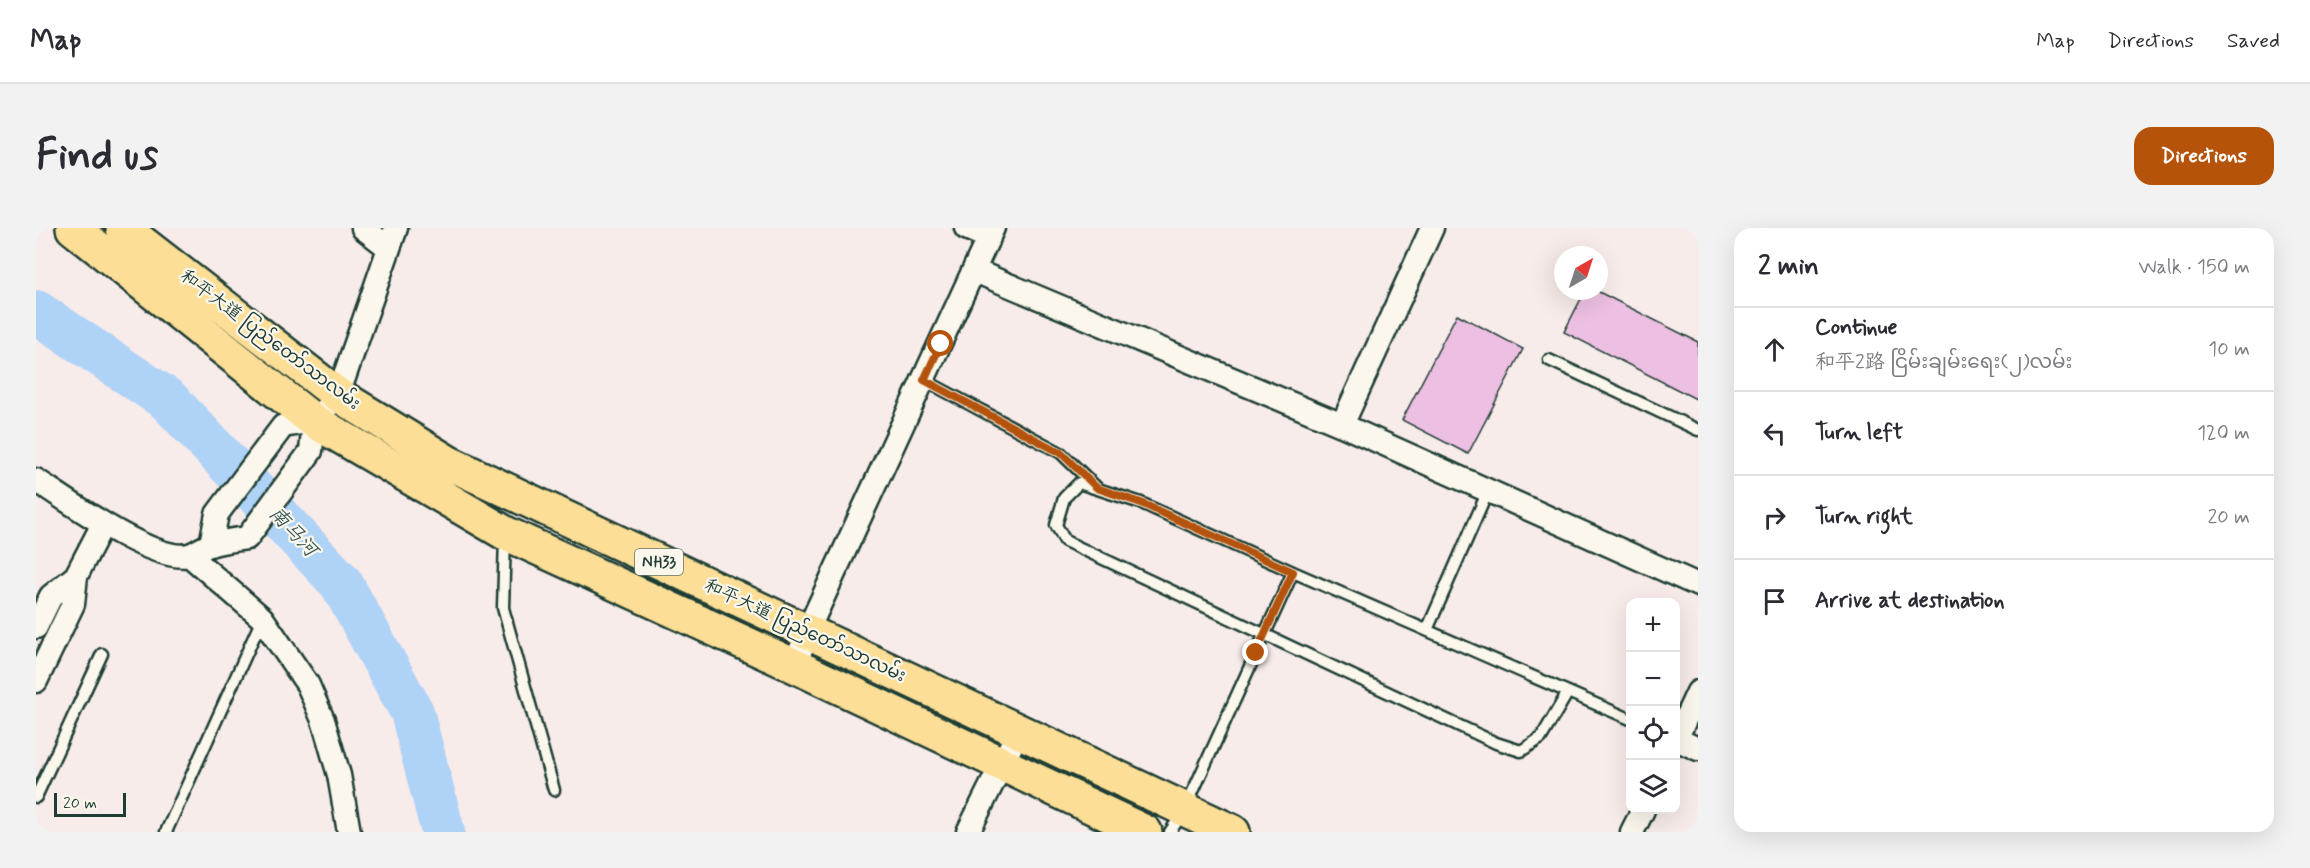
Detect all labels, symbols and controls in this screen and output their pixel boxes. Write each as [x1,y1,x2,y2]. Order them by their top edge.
text: Map [30,23,81,60]
text: Map [2036,27,2075,55]
text: Directions [2108,27,2194,55]
text: Saved [2227,27,2280,55]
button: Directions [2134,127,2274,185]
text: Find us [36,129,158,184]
north arrow [1554,246,1608,300]
text: 2 min [1758,250,1819,284]
text: Walk · 150 m [2138,254,2250,281]
street label: 和平大道 ပြည်တော်သာလမ်း [174,263,366,417]
text: Continue [1815,314,1897,342]
route start [927,330,953,356]
icon: ahead [1758,333,1791,366]
text: 10 m [2208,336,2250,363]
text: 和平2路 ငြိမ်းချမ်းရေး(၂)လမ်း [1815,349,2073,376]
icon: left [1758,417,1791,450]
text: Turn left [1815,419,1903,447]
text: 120 m [2197,420,2250,447]
water label: 南马河 [263,501,325,565]
icon: right [1758,501,1791,534]
text: Turn right [1815,503,1913,531]
text: 20 m [2207,504,2250,531]
road number: NH33 [635,549,683,575]
street label: 和平大道 ပြည်တော်သာလမ်း [699,572,911,690]
icon: arrive [1758,585,1791,618]
text: Arrive at destination [1815,587,2005,615]
map controls [1626,598,1680,814]
button: + [1626,598,1680,652]
route end [1242,639,1268,665]
button: − [1626,652,1680,706]
button: locate [1626,706,1680,760]
button: layers [1626,760,1680,814]
scale bar [54,790,126,818]
text: 20 m [63,793,97,814]

